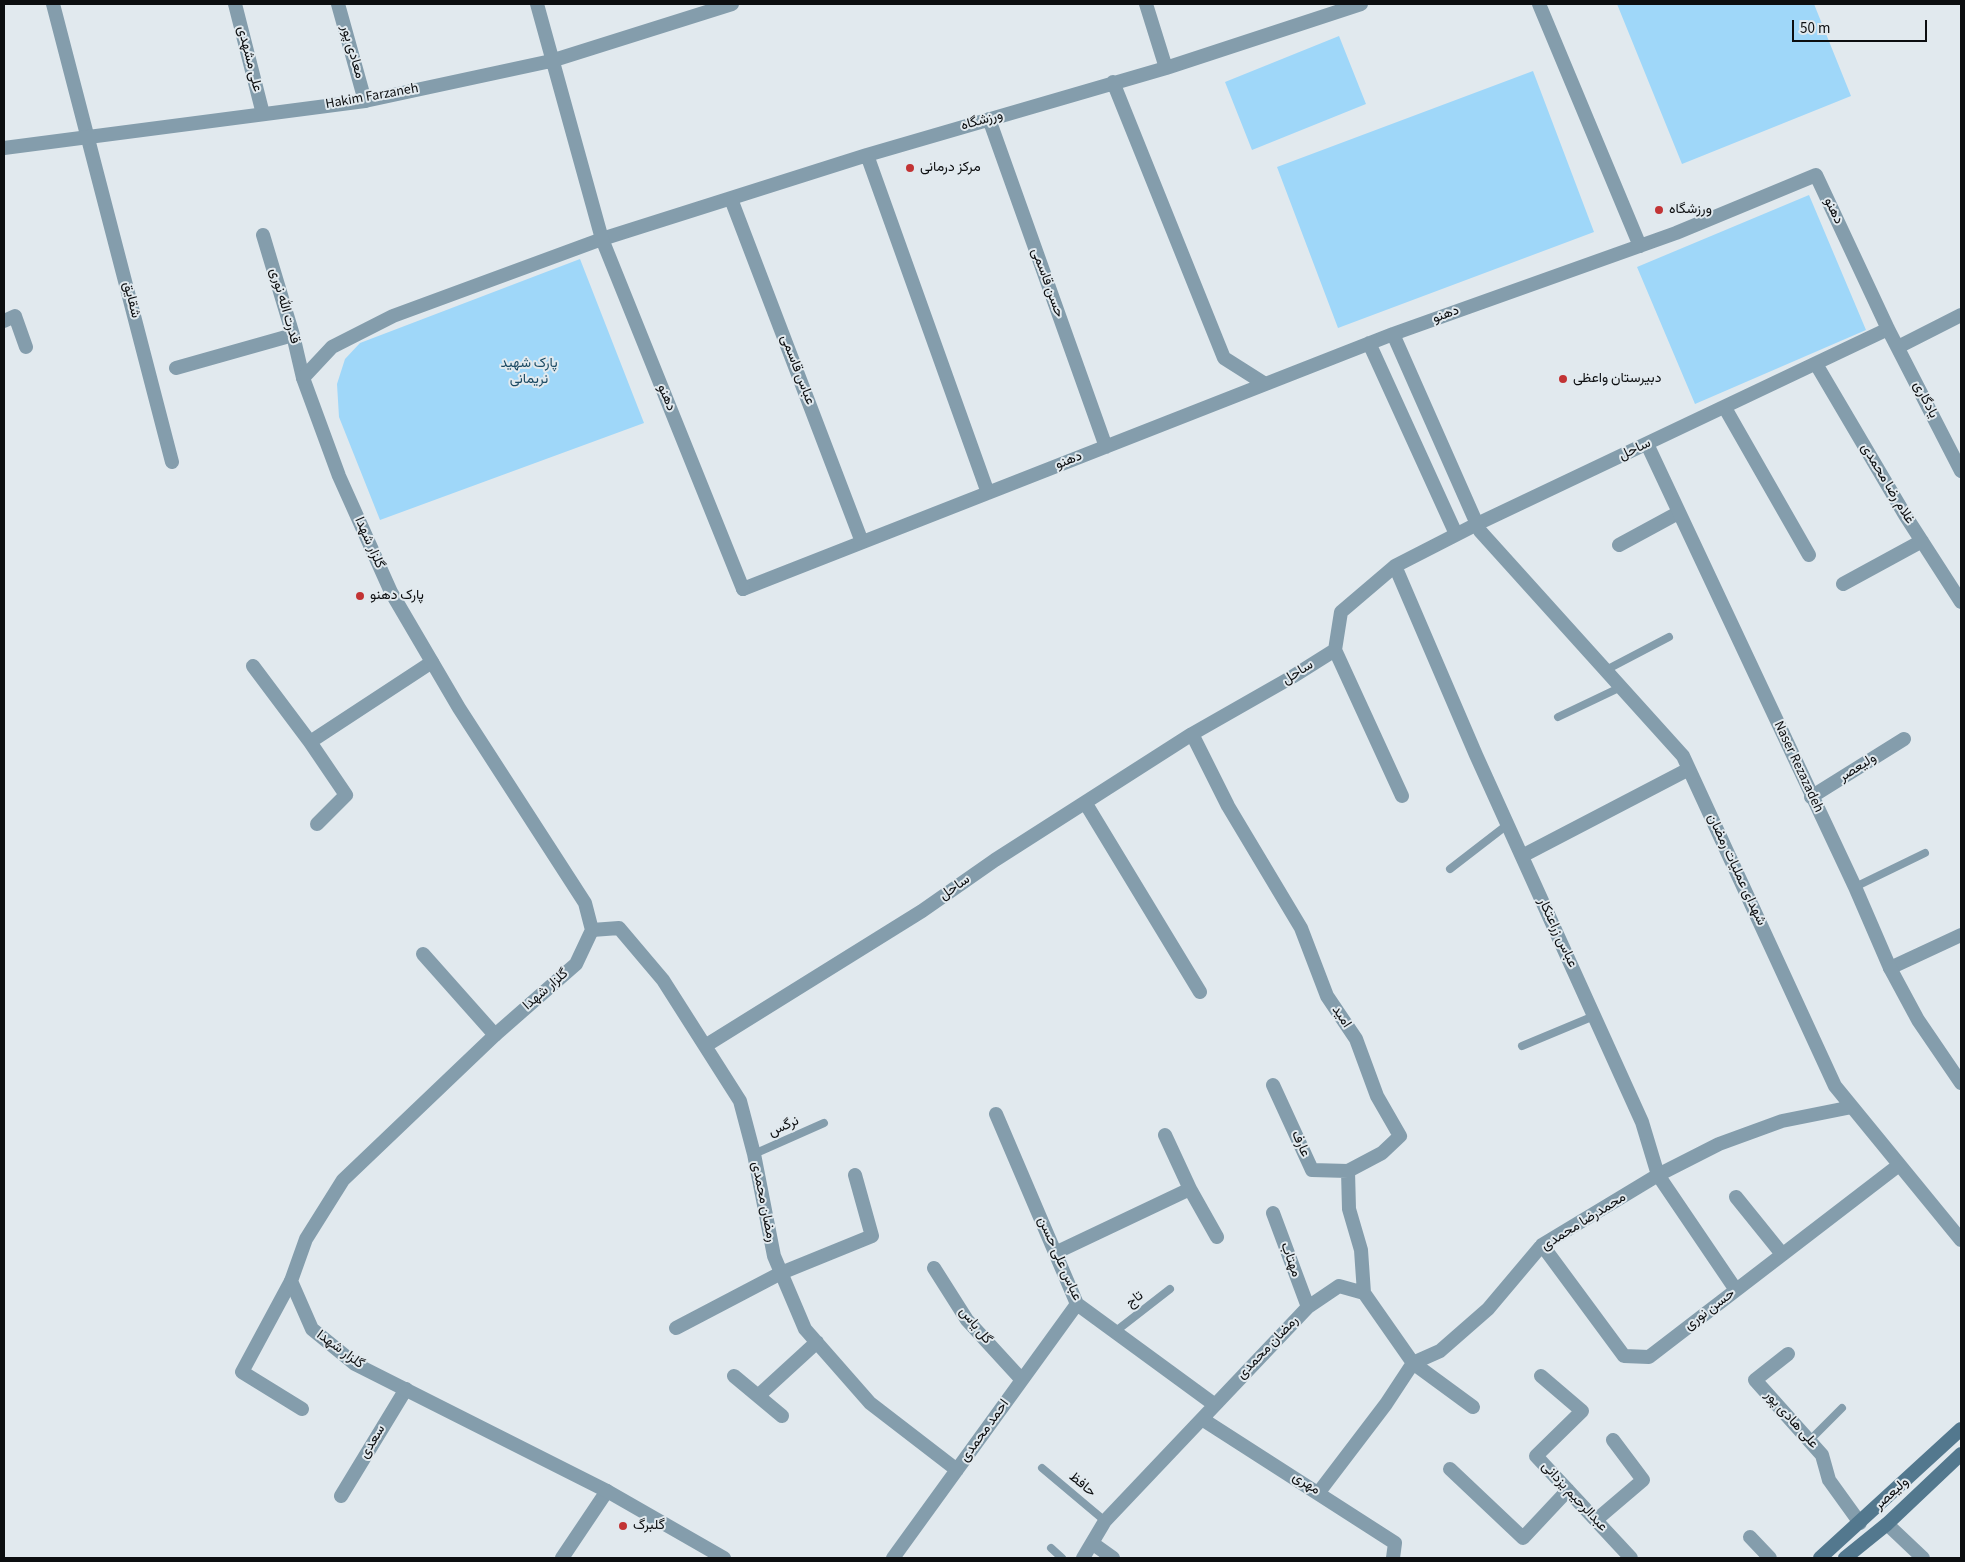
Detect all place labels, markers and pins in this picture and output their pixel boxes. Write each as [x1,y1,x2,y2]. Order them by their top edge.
place label: مرکز درمانی [920,160,981,176]
marker: مرکز درمانی [904,162,916,174]
place label: ورزشگاه [1669,202,1712,218]
marker: ورزشگاه [1653,204,1665,216]
place label: دبیرستان واعظی [1573,371,1661,387]
marker: دبیرستان واعظی [1557,373,1569,385]
place label: پارک دهنو [370,588,424,604]
marker: پارک دهنو [354,590,366,602]
place label: گلبرگ [633,1518,665,1534]
marker: گلبرگ [617,1520,629,1532]

